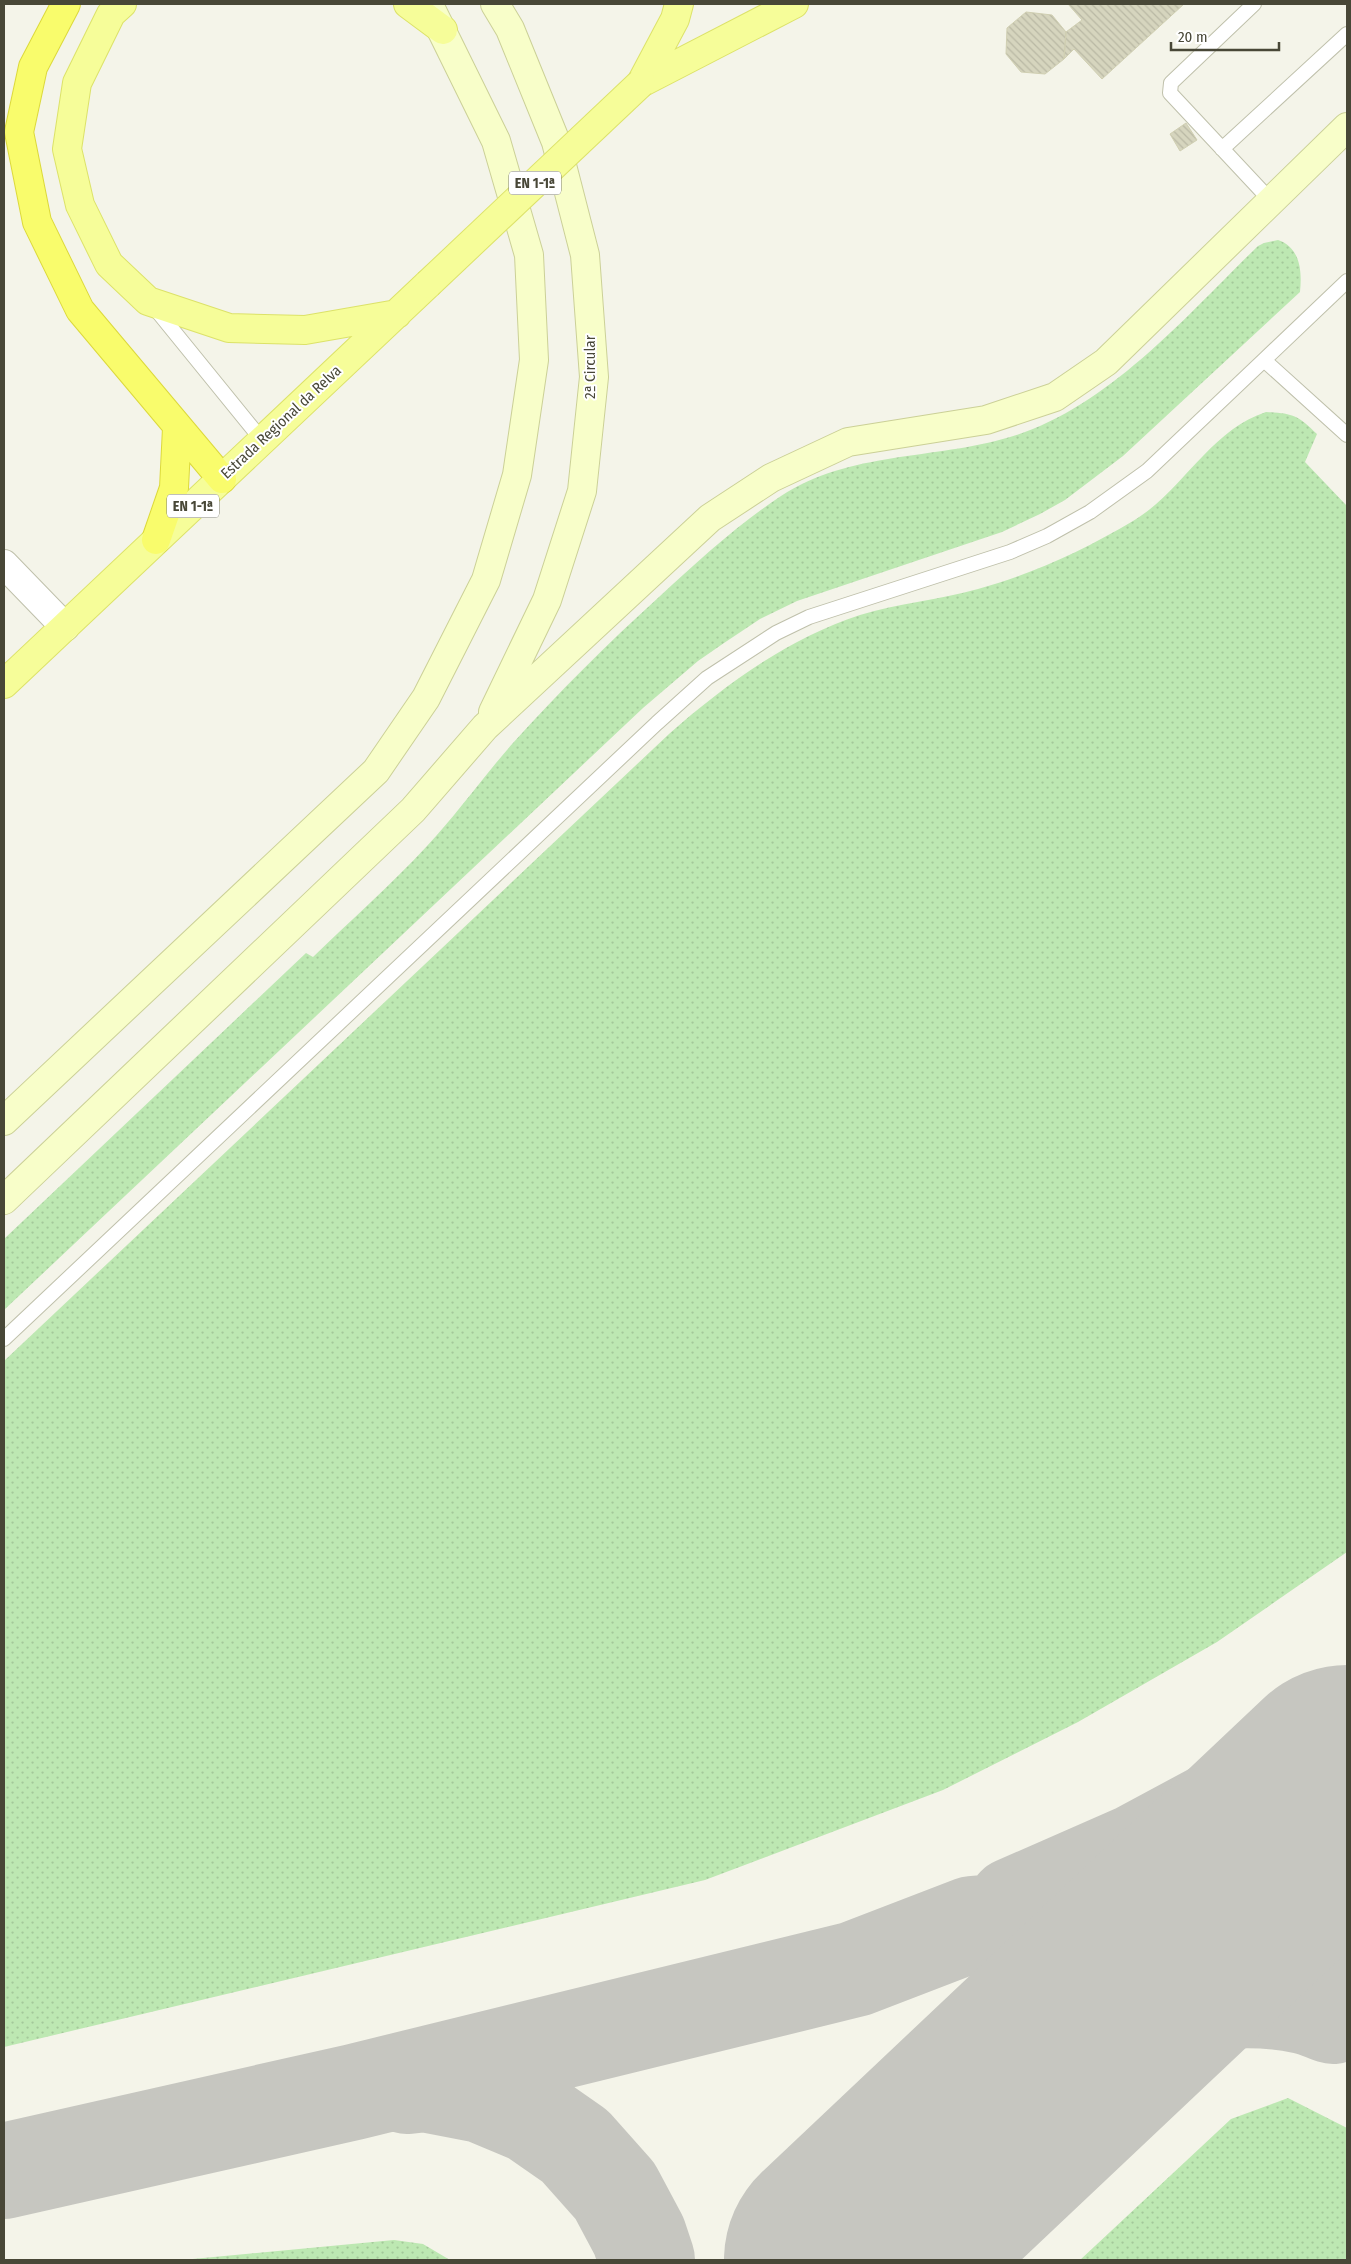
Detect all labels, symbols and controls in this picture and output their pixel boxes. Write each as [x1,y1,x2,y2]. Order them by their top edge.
scale bar [1171,20,1278,52]
text: 20 m [1178,28,1208,46]
road number: EN 1-1ª [509,172,561,194]
street label: 2ª Circular [581,334,599,399]
street label: Estrada Regional da Relva [217,362,345,482]
road number: EN 1-1ª [167,494,219,518]

